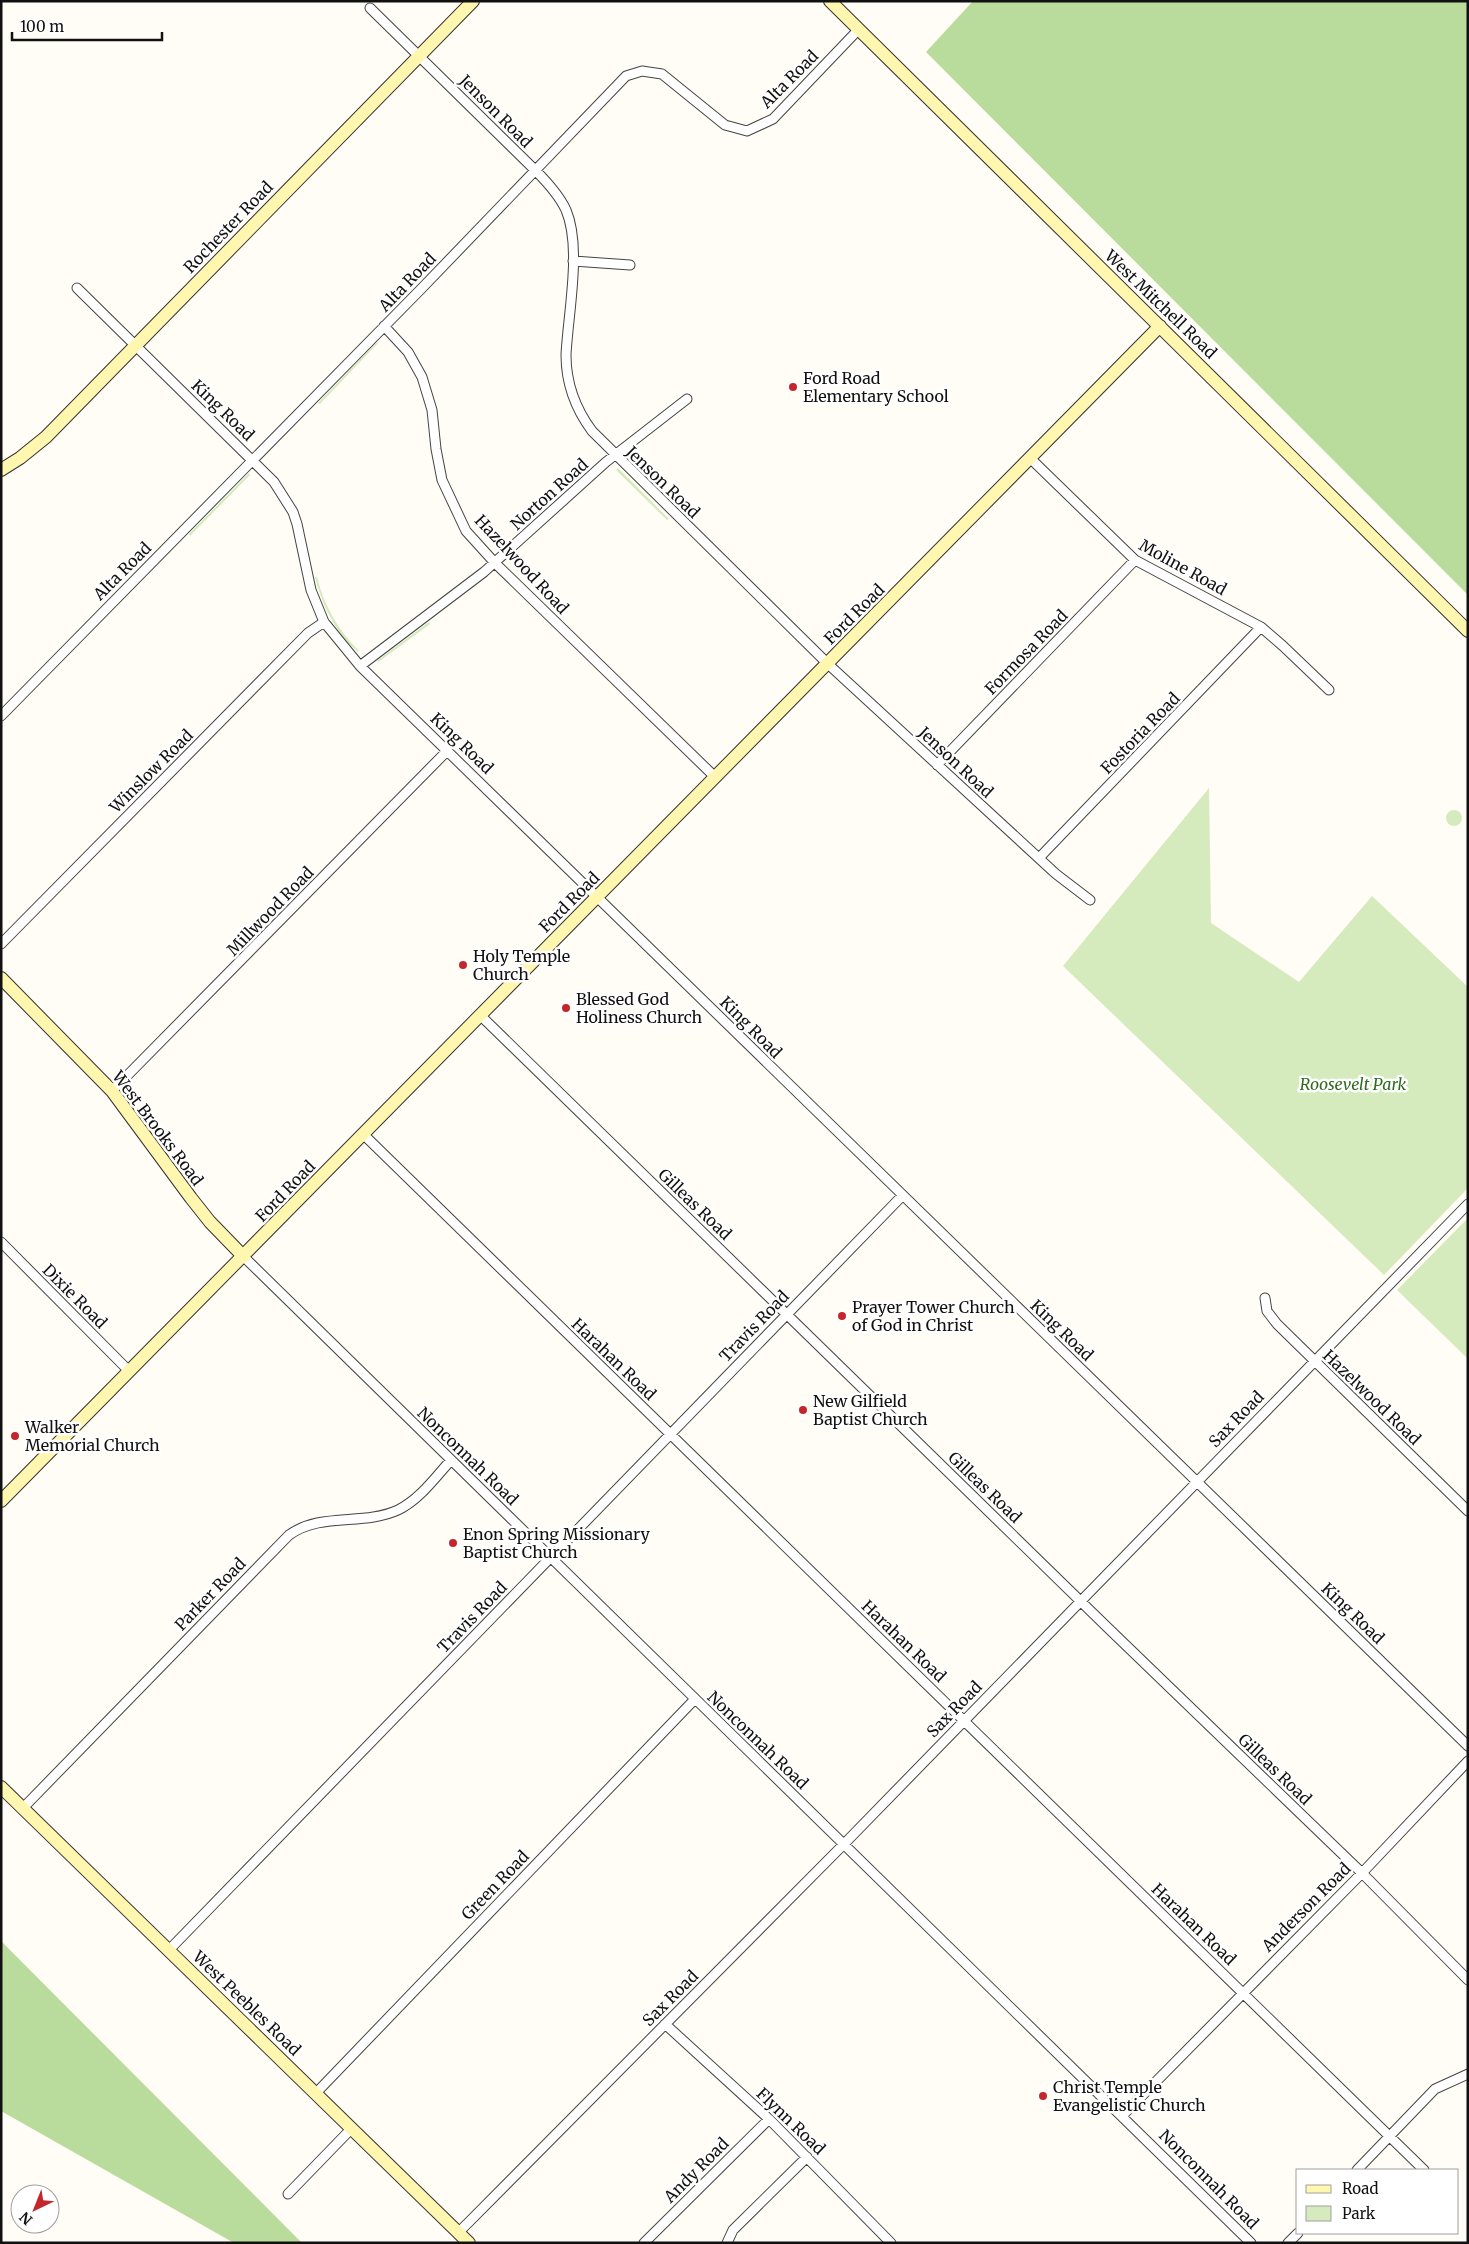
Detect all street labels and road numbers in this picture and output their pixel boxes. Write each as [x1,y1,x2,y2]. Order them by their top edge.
street label: Alta Road [755,46,822,113]
street label: Jenson Road [455,70,537,152]
street label: Rochester Road [179,177,277,277]
street label: West Mitchell Road [1100,245,1221,363]
street label: Alta Road [373,248,440,316]
street label: King Road [187,375,259,445]
street label: Jenson Road [621,441,704,522]
street label: Norton Road [506,454,592,534]
street label: Hazelwood Road [471,510,573,618]
street label: Moline Road [1136,535,1230,599]
street label: Alta Road [88,538,155,605]
street label: Ford Road [820,579,889,648]
street label: Formosa Road [981,605,1072,699]
street label: Fostoria Road [1096,688,1184,778]
street label: King Road [426,708,498,778]
street label: Jenson Road [914,722,998,802]
street label: Winslow Road [104,725,197,818]
street label: Millwood Road [223,862,318,960]
street label: Ford Road [535,867,604,936]
street label: King Road [716,992,786,1062]
street label: West Brooks Road [108,1066,208,1190]
street label: Ford Road [251,1156,319,1226]
street label: Gilleas Road [654,1164,736,1244]
street label: Dixie Road [39,1260,112,1333]
street label: Travis Road [715,1286,793,1366]
street label: King Road [1026,1295,1098,1365]
street label: Harahan Road [568,1314,660,1404]
street label: Hazelwood Road [1319,1345,1425,1449]
street label: Sax Road [1204,1386,1268,1451]
street label: Nonconnah Road [413,1403,523,1509]
street label: Gilleas Road [944,1447,1026,1527]
street label: Parker Road [170,1553,250,1635]
street label: Travis Road [433,1577,511,1657]
street label: King Road [1317,1578,1389,1648]
street label: Harahan Road [858,1596,950,1686]
street label: Sax Road [922,1676,986,1741]
street label: Nonconnah Road [703,1687,813,1793]
street label: Gilleas Road [1234,1729,1316,1809]
street label: Green Road [457,1846,533,1924]
street label: Anderson Road [1257,1858,1355,1956]
street label: Harahan Road [1148,1879,1240,1969]
street label: West Peebles Road [188,1946,305,2060]
street label: Sax Road [638,1966,702,2030]
street label: Flynn Road [753,2083,830,2159]
street label: Nonconnah Road [1155,2125,1263,2233]
street label: Andy Road [659,2133,733,2207]

